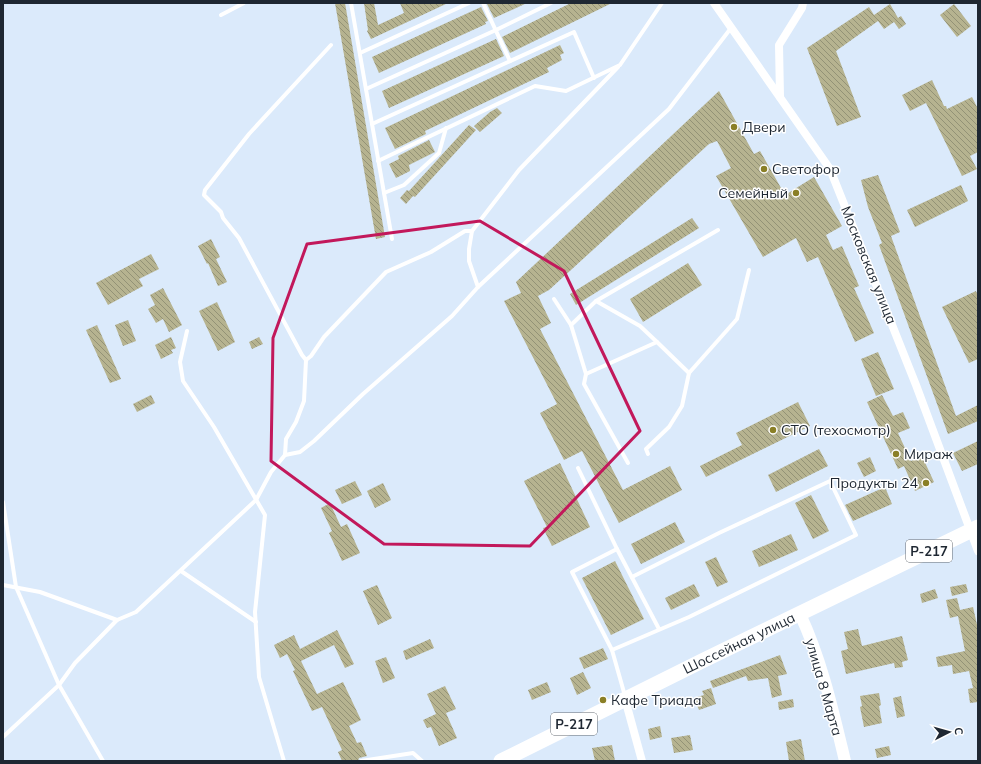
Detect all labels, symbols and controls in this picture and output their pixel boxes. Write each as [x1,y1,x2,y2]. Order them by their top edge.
place label: Двери [742,118,786,136]
marker: Двери [729,122,739,132]
place label: Светофор [772,160,840,178]
marker: Светофор [759,164,769,174]
place label: Семейный [718,184,788,202]
marker: Семейный [791,188,801,198]
street label: Московская улица [837,203,901,327]
place label: СТО (техосмотр) [781,421,891,439]
marker: СТО (техосмотр) [768,425,778,435]
place label: Мираж [904,445,953,463]
marker: Мираж [891,449,901,459]
place label: Продукты 24 [830,474,919,492]
marker: Продукты 24 [921,478,931,488]
road number: Р-217 [906,540,952,562]
street label: Шоссейная улица [680,608,798,678]
street label: улица 8 Марта [801,636,847,738]
place label: Кафе Триада [611,691,701,709]
marker: Кафе Триада [598,695,608,705]
north arrow [929,712,969,752]
road number: Р-217 [551,713,597,735]
text: С [952,726,966,736]

